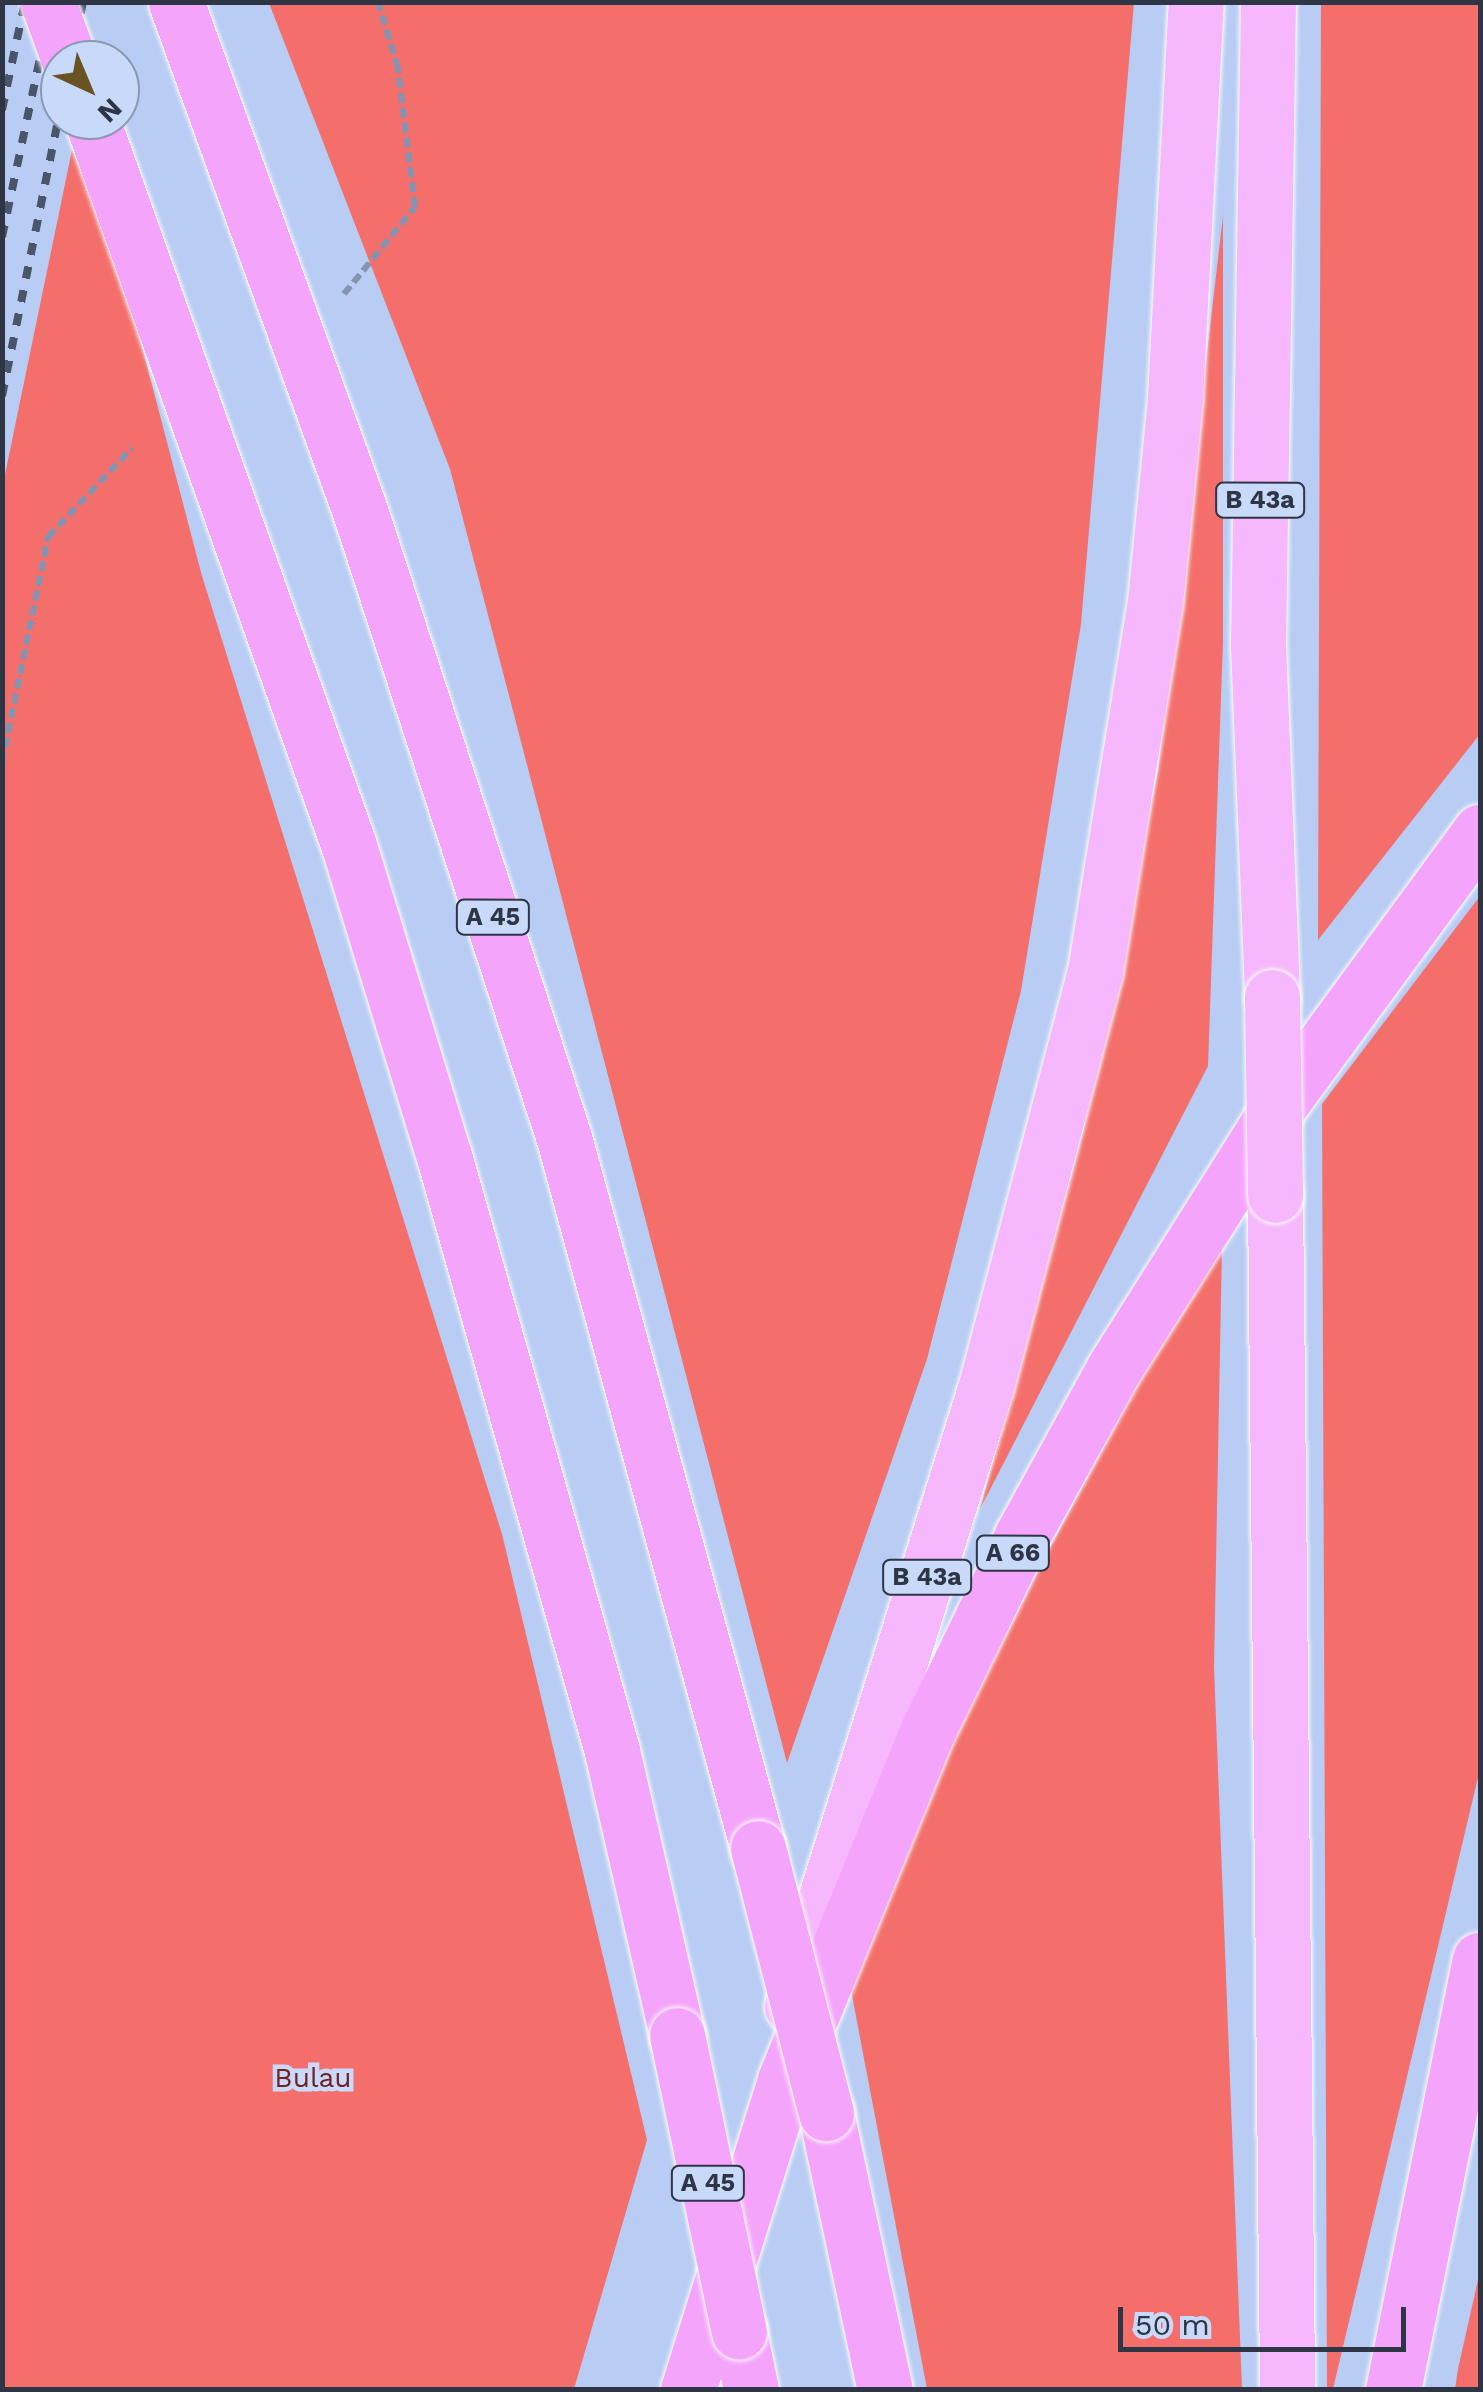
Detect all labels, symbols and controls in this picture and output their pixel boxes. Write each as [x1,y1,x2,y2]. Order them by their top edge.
north arrow [40,40,140,140]
text: N [91,91,129,130]
road number: B 43a [1215,480,1305,520]
road number: A 45 [456,897,530,937]
road number: A 66 [976,1533,1050,1573]
road number: B 43a [882,1557,972,1597]
park label: Bulau [274,2061,352,2095]
road number: A 45 [670,2163,746,2203]
scale bar [1123,2287,1410,2349]
text: 50 m [1135,2307,1210,2342]

